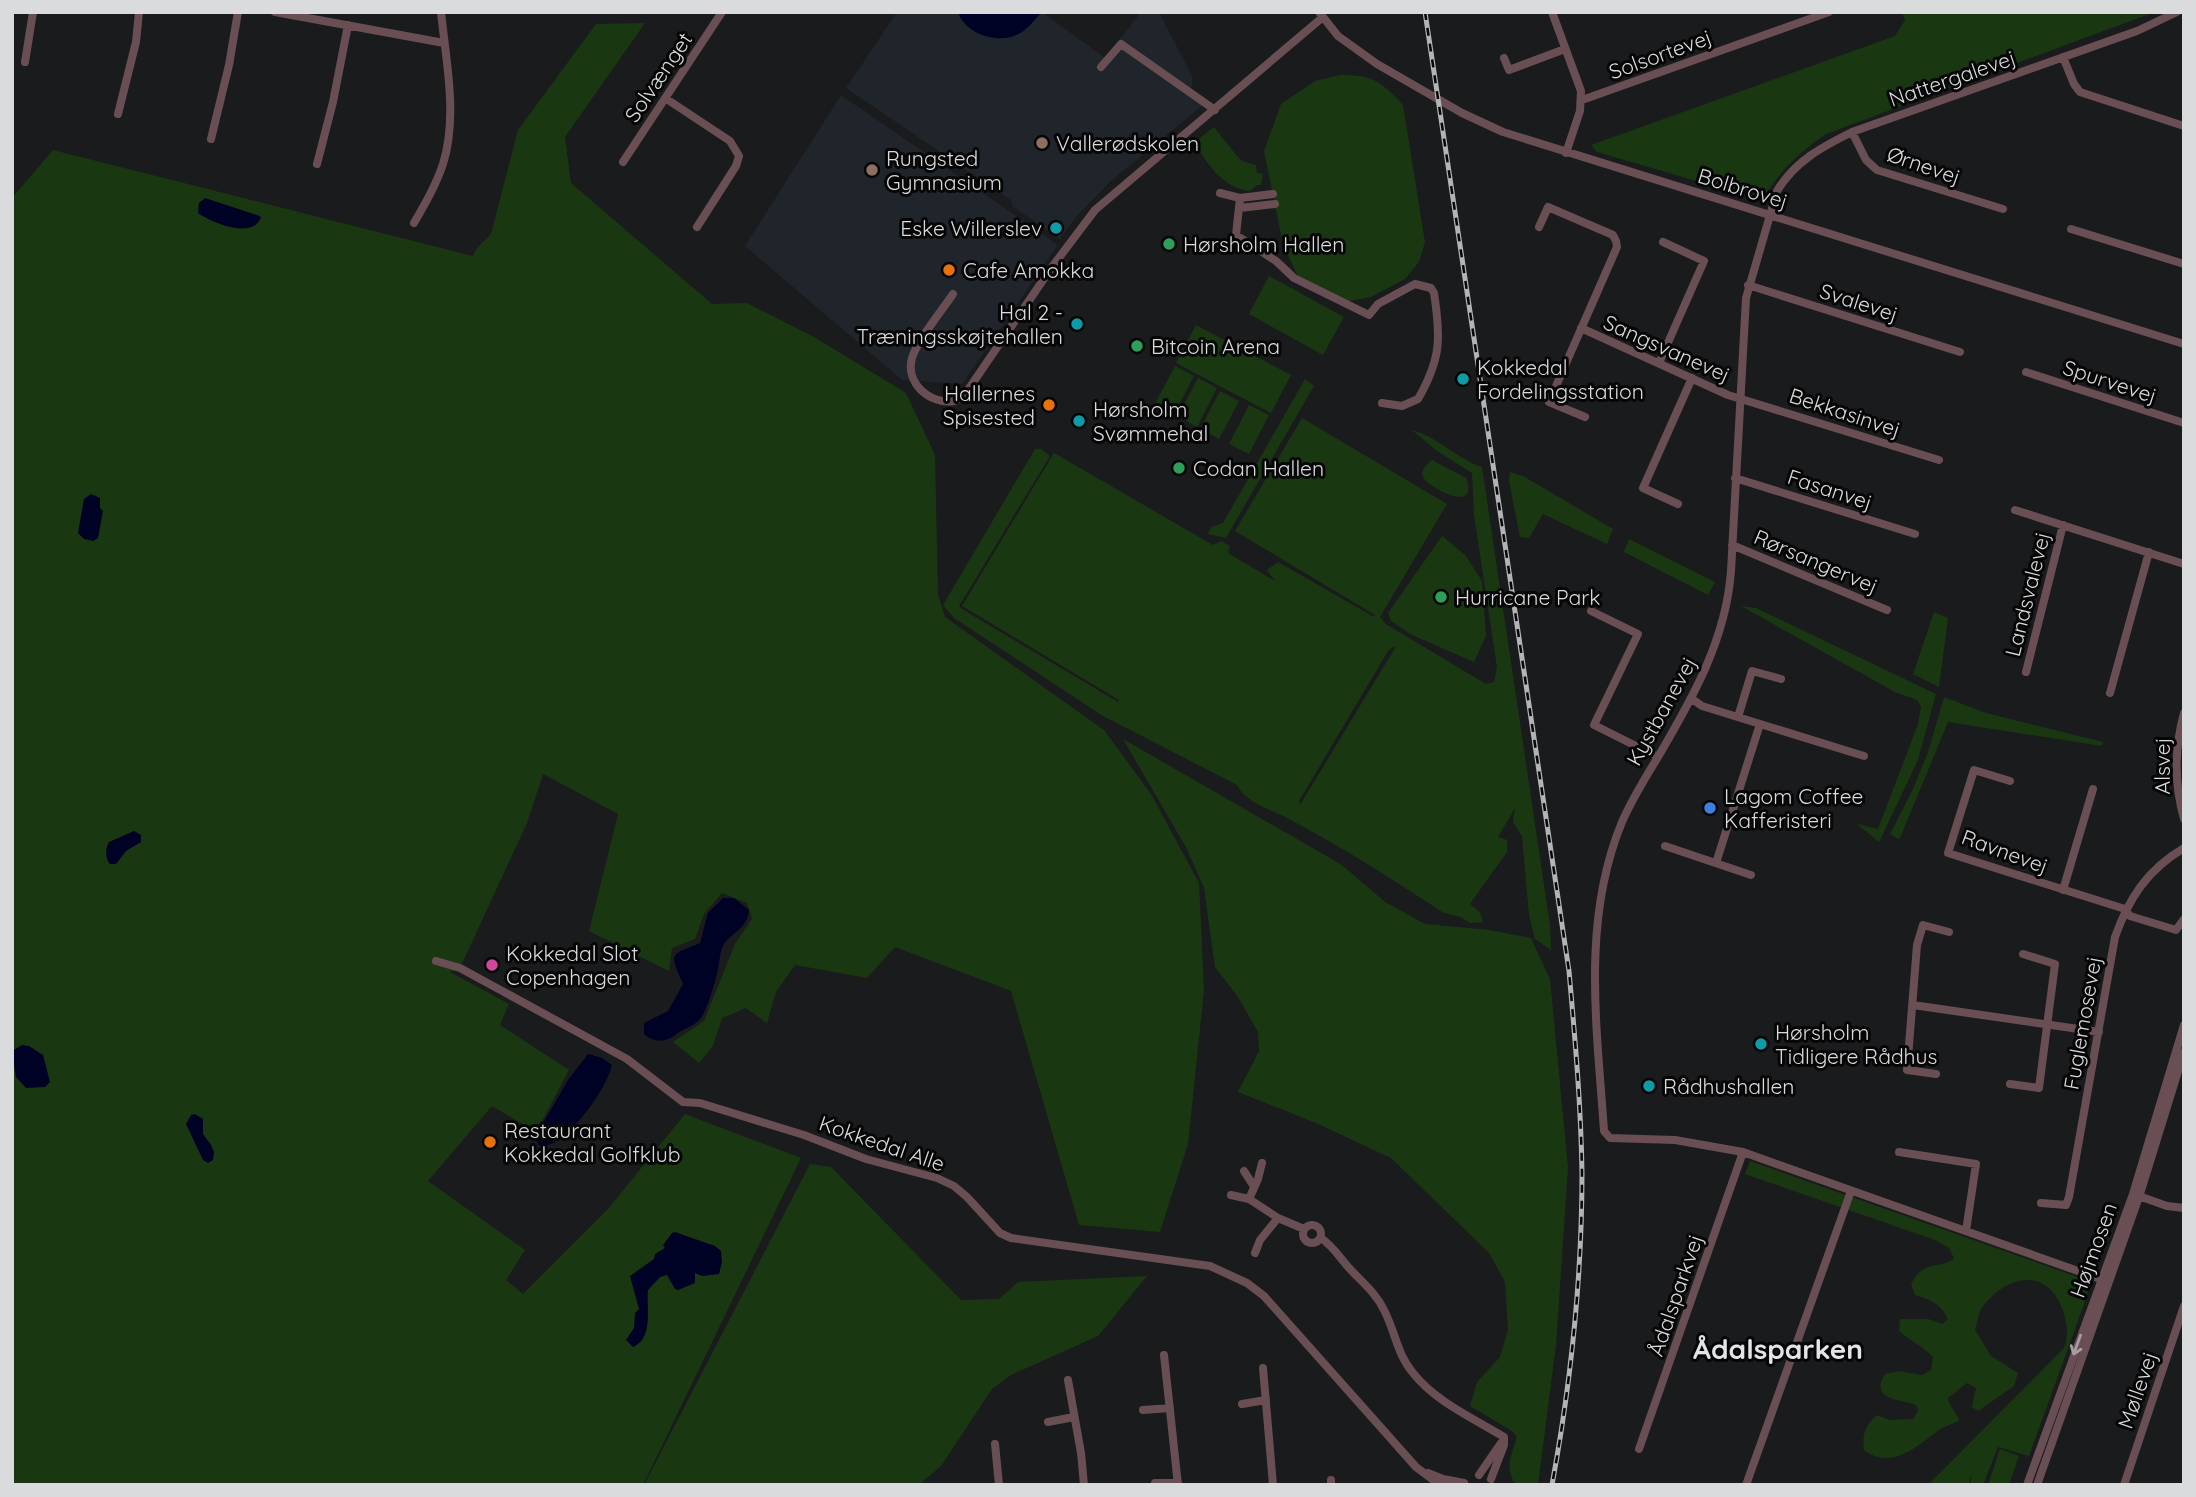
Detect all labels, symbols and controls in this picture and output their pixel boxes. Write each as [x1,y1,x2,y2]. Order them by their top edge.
street label: Solsortevej [1605,23,1715,85]
street label: Solvænget [619,27,697,127]
street label: Nattergalevej [1885,44,2019,112]
place label: Vallerødskolen [1056,130,1199,156]
marker: Vallerødskolen [1034,135,1050,151]
street label: Ørnevej [1884,140,1964,190]
place label: Rungsted Gymnasium [886,145,1002,195]
marker: Rungsted Gymnasium [864,162,880,178]
street label: Bolbrovej [1695,162,1791,214]
place label: Eske Willerslev [900,215,1042,241]
marker: Eske Willerslev [1048,220,1064,236]
place label: Hørsholm Hallen [1183,231,1344,257]
marker: Hørsholm Hallen [1161,236,1177,252]
place label: Cafe Amokka [963,257,1094,283]
marker: Cafe Amokka [941,262,957,278]
street label: Svalevej [1817,277,1901,327]
place label: Hal 2 - Træningsskøjtehallen [857,299,1063,349]
street label: Sangsvanevej [1600,309,1734,387]
marker: Hal 2 - Træningsskøjtehallen [1069,316,1085,332]
place label: Bitcoin Arena [1151,333,1280,359]
marker: Bitcoin Arena [1129,338,1145,354]
place label: Kokkedal Fordelingsstation [1477,354,1644,404]
street label: Spurvevej [2060,354,2160,408]
marker: Kokkedal Fordelingsstation [1455,371,1471,387]
place label: Hallernes Spisested [943,380,1035,430]
street label: Bekkasinvej [1786,382,1904,442]
place label: Hørsholm Svømmehal [1093,396,1208,446]
marker: Hallernes Spisested [1041,397,1057,413]
marker: Hørsholm Svømmehal [1071,413,1087,429]
place label: Codan Hallen [1193,455,1324,481]
marker: Codan Hallen [1171,460,1187,476]
street label: Fasanvej [1784,463,1876,515]
street label: Rørsangervej [1750,523,1882,599]
street label: Landsvalevej [1999,529,2055,659]
place label: Hurricane Park [1455,584,1601,610]
marker: Hurricane Park [1433,589,1449,605]
street label: Kystbanevej [1620,652,1702,770]
street label: Alsvej [2149,738,2175,794]
place label: Lagom Coffee Kafferisteri [1724,783,1863,833]
marker: Lagom Coffee Kafferisteri [1702,800,1718,816]
street label: Ravnevej [1958,823,2052,879]
place label: Kokkedal Slot Copenhagen [506,940,638,990]
street label: Fuglemosevej [2057,954,2107,1092]
marker: Kokkedal Slot Copenhagen [484,957,500,973]
place label: Hørsholm Tidligere Rådhus [1775,1019,1937,1069]
marker: Hørsholm Tidligere Rådhus [1753,1036,1769,1052]
place label: Rådhushallen [1663,1073,1794,1099]
marker: Rådhushallen [1641,1078,1657,1094]
street label: Kokkedal Alle [816,1109,948,1177]
place label: Restaurant Kokkedal Golfklub [504,1117,680,1167]
marker: Restaurant Kokkedal Golfklub [482,1134,498,1150]
street label: Højmosen [2064,1199,2122,1301]
street label: Ådalsparkvej [1642,1231,1708,1359]
district label: Ådalsparken [1693,1331,1863,1366]
one-way arrow [2070,1333,2082,1355]
street label: Møllevej [2112,1348,2162,1432]

